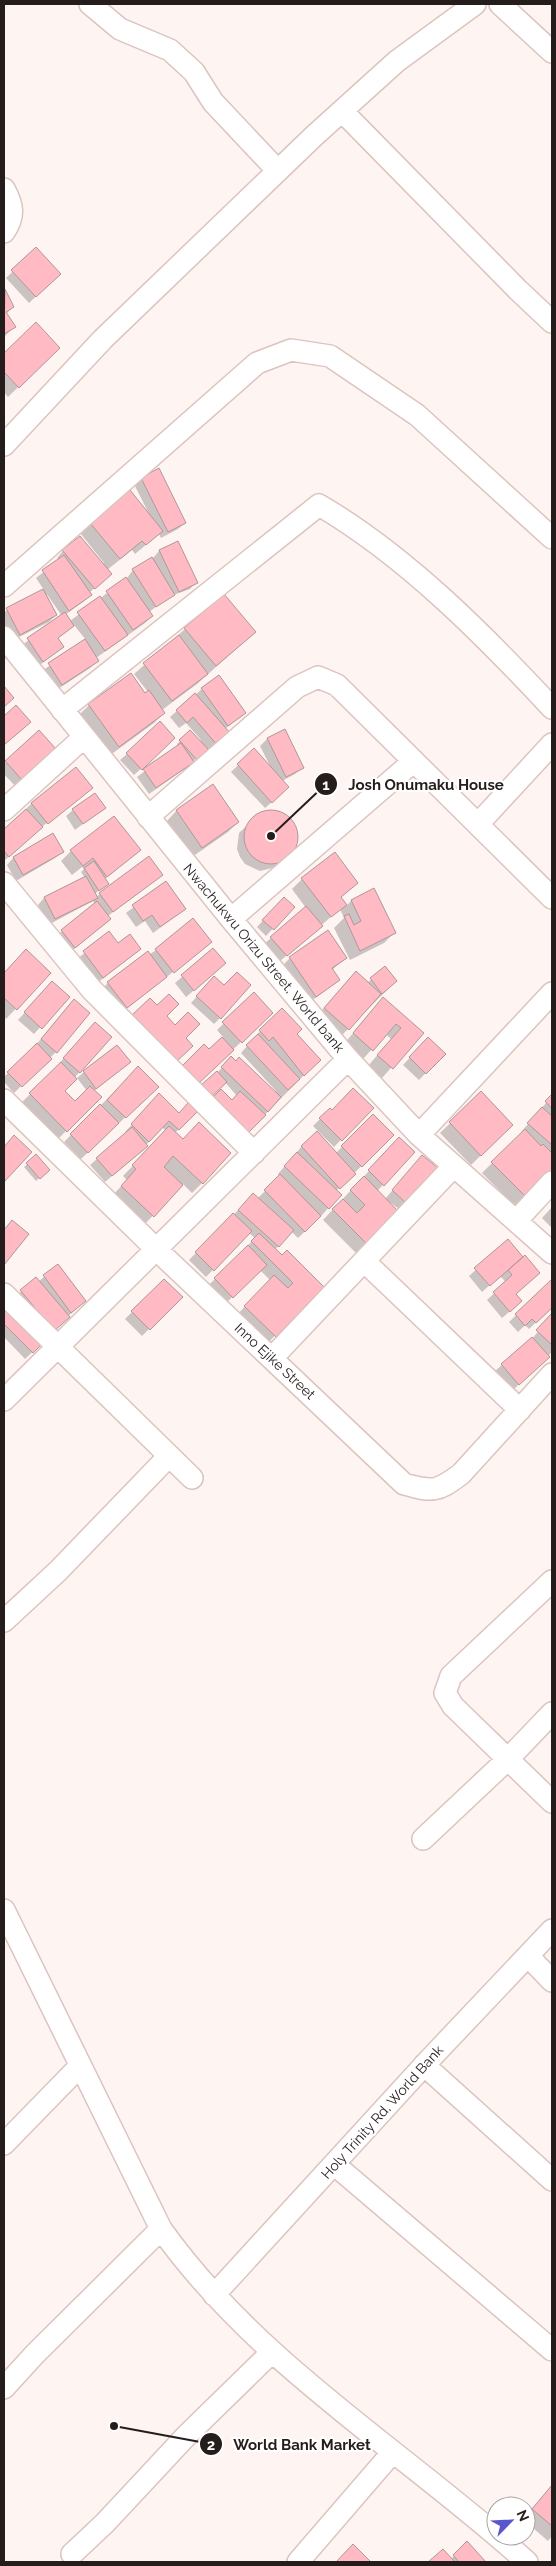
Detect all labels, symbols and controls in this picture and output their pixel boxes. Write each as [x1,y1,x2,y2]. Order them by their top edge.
callout: Josh Onumaku House [313,769,514,799]
text: 1 [322,776,330,794]
text: Josh Onumaku House [348,776,504,794]
street label: Nwachukwu Orizu Street, World bank [180,860,348,1056]
street label: Inno Ejike Street [231,1320,319,1403]
street label: Holy Trinity Rd, World Bank [318,2042,446,2182]
callout: World Bank Market [199,2429,381,2459]
text: 2 [207,2436,215,2454]
text: World Bank Market [233,2436,371,2454]
north arrow [486,2496,536,2546]
text: N [513,2508,532,2524]

